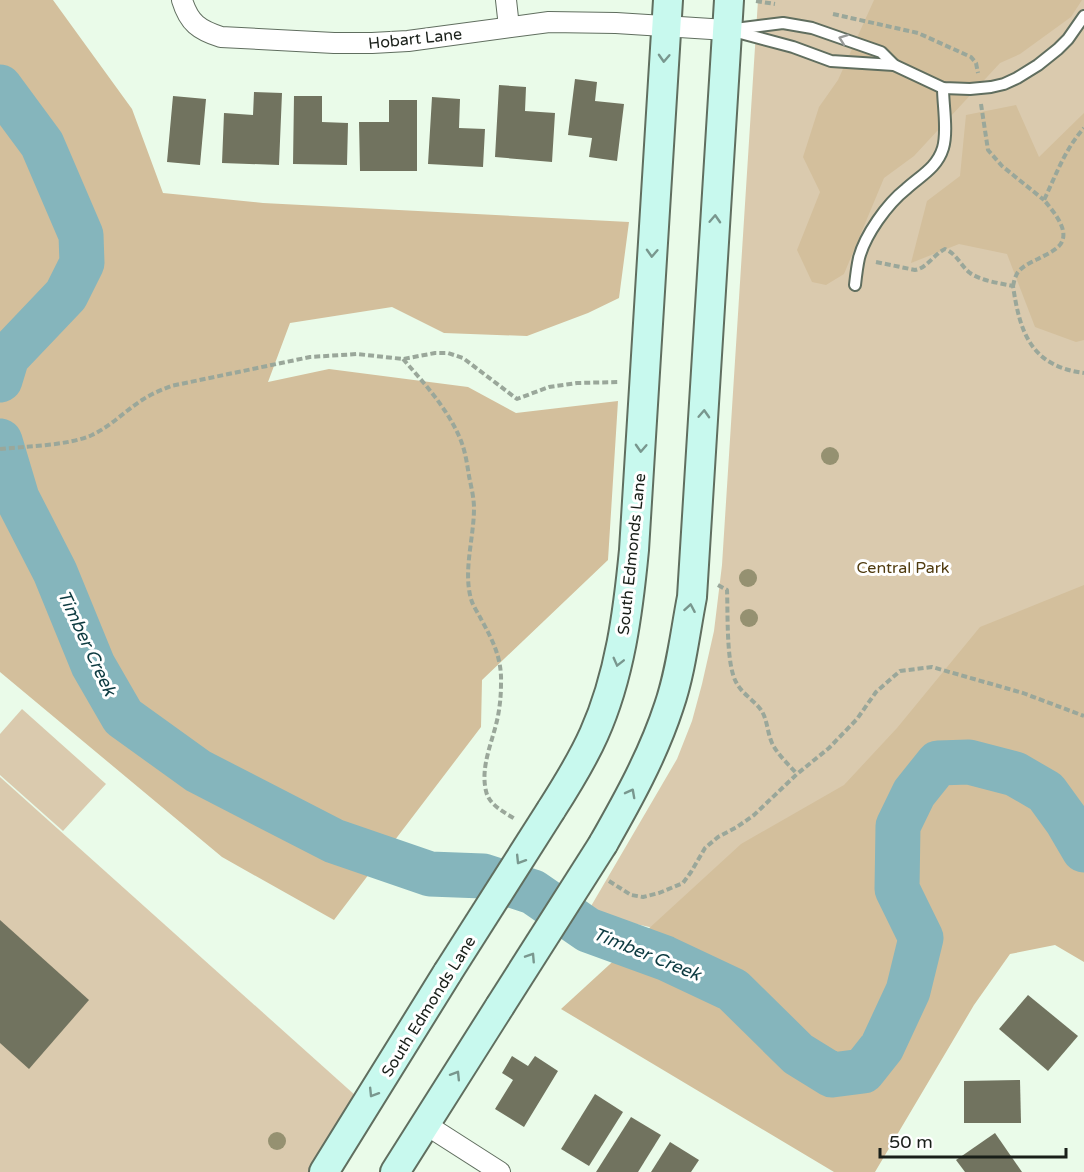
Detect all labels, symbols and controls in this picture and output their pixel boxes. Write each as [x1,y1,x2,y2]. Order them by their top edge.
street label: Hobart Lane [367,24,463,54]
one-way arrow [839,33,849,46]
one-way arrow [658,54,671,63]
one-way arrow [709,214,722,223]
one-way arrow [646,249,659,258]
one-way arrow [697,409,710,418]
one-way arrow [634,443,647,452]
street label: South Edmonds Lane [614,472,650,636]
park label: Central Park [856,558,950,578]
water label: Timber Creek [53,587,122,700]
one-way arrow [683,603,696,613]
one-way arrow [612,657,625,667]
one-way arrow [624,789,635,799]
one-way arrow [516,853,527,864]
water label: Timber Creek [590,922,705,986]
street label: South Edmonds Lane [377,932,480,1081]
one-way arrow [524,952,535,963]
one-way arrow [449,1071,461,1081]
one-way arrow [369,1086,380,1097]
scale bar [880,1121,1066,1159]
text: 50 m [889,1131,933,1153]

